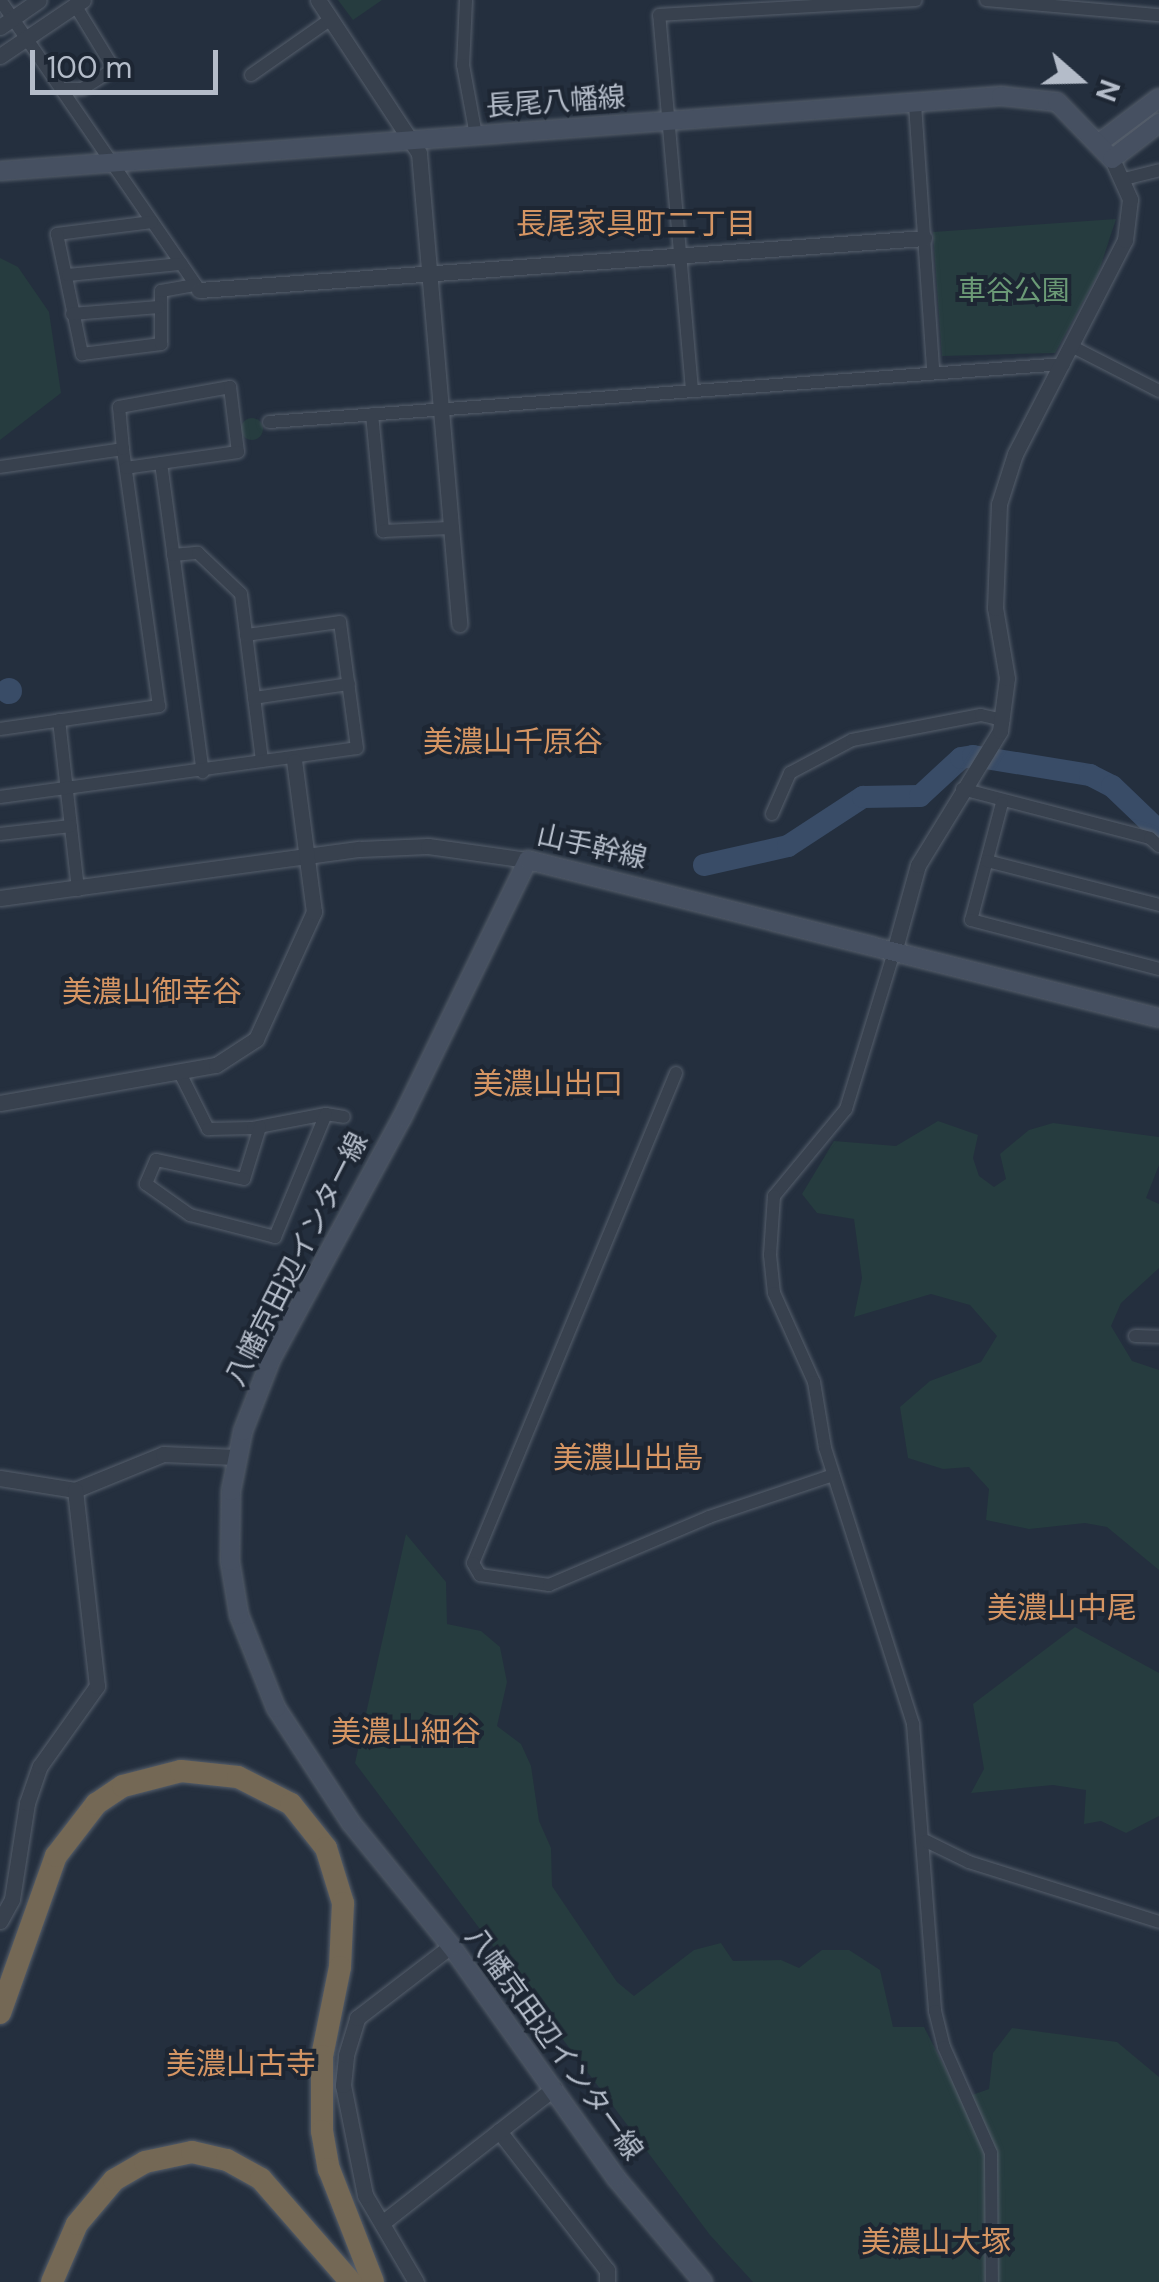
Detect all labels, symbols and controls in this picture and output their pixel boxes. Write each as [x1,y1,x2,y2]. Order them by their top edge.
scale bar [35,30,222,92]
north arrow [1029,30,1129,130]
text: 100 m [47,48,132,87]
text: N [1087,75,1129,106]
street label: 長尾八幡線 [485,80,627,124]
district label: 長尾家具町二丁目 [516,206,756,242]
park label: 車谷公園 [958,274,1070,308]
district label: 美濃山千原谷 [423,724,603,760]
street label: 山手幹線 [534,818,650,876]
district label: 美濃山御幸谷 [62,974,242,1010]
district label: 美濃山出口 [473,1066,623,1102]
street label: 八幡京田辺インター線 [218,1127,376,1391]
district label: 美濃山出島 [553,1440,703,1476]
district label: 美濃山中尾 [987,1590,1137,1626]
district label: 美濃山細谷 [331,1714,481,1750]
street label: 八幡京田辺インター線 [458,1921,650,2167]
district label: 美濃山古寺 [166,2046,316,2082]
district label: 美濃山大塚 [861,2224,1011,2260]

